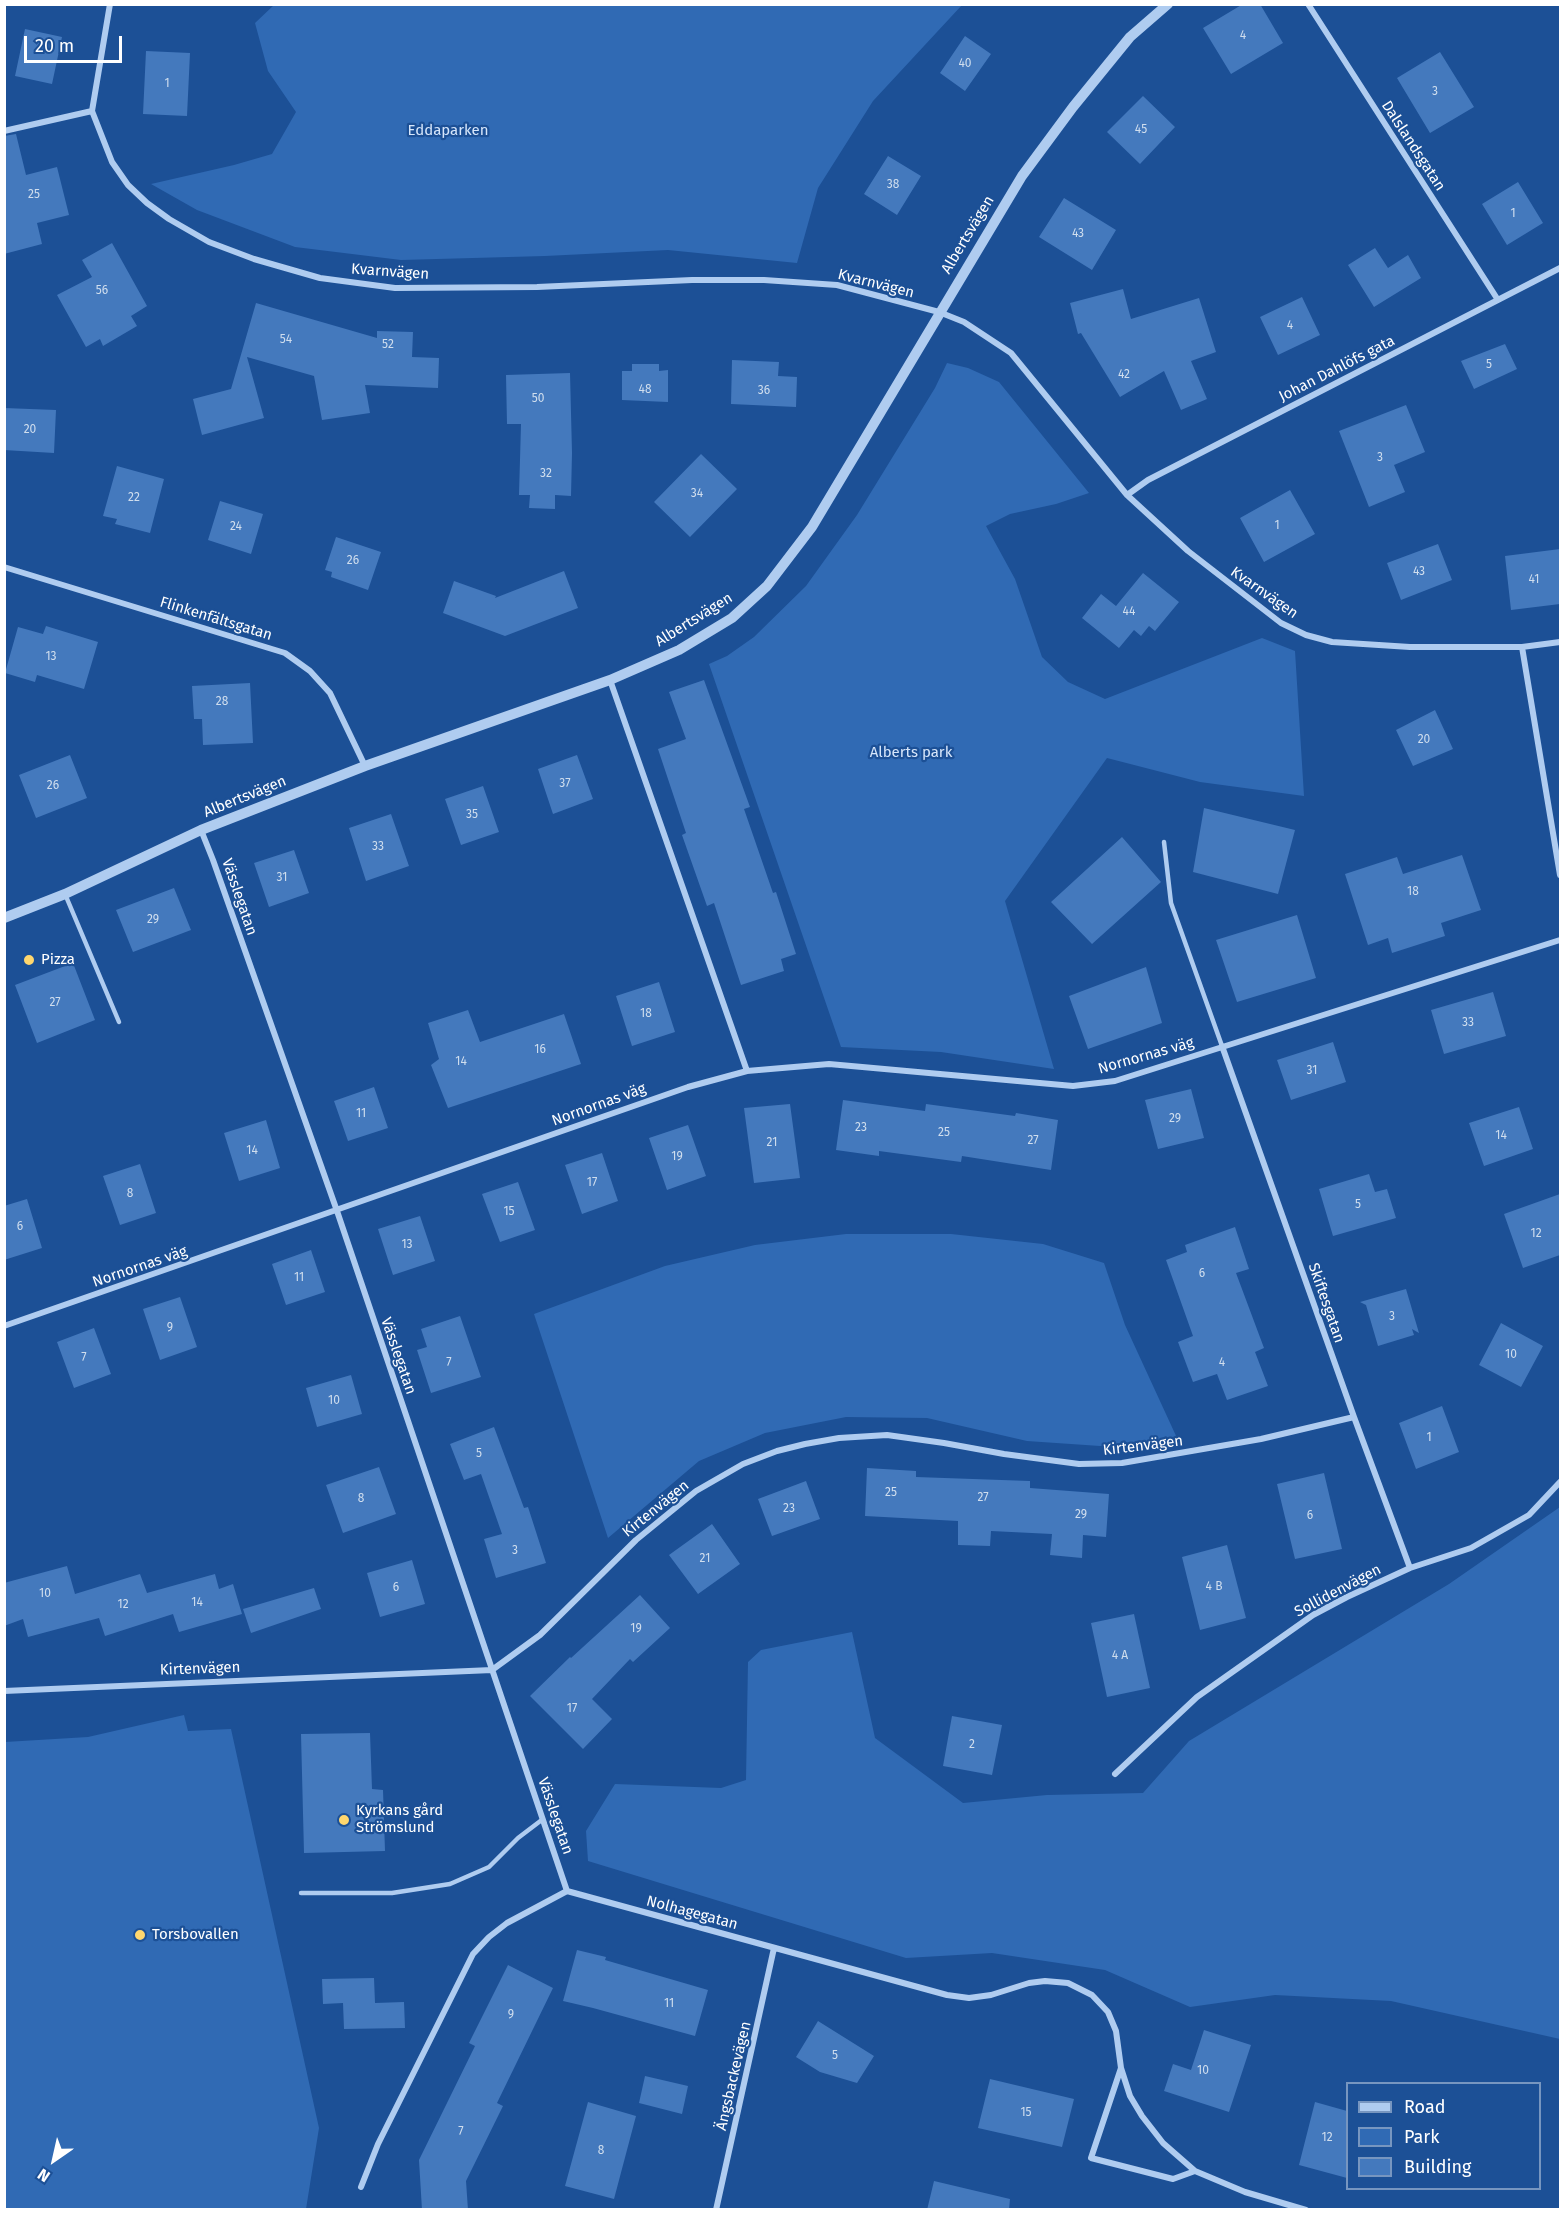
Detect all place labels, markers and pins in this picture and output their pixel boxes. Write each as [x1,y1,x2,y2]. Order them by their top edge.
place label: Pizza [41,951,75,969]
marker: Pizza [22,953,36,967]
place label: Kyrkans gård Strömslund [356,1802,443,1837]
marker: Kyrkans gård Strömslund [337,1813,351,1827]
place label: Torsbovallen [152,1926,239,1944]
marker: Torsbovallen [133,1928,147,1942]

